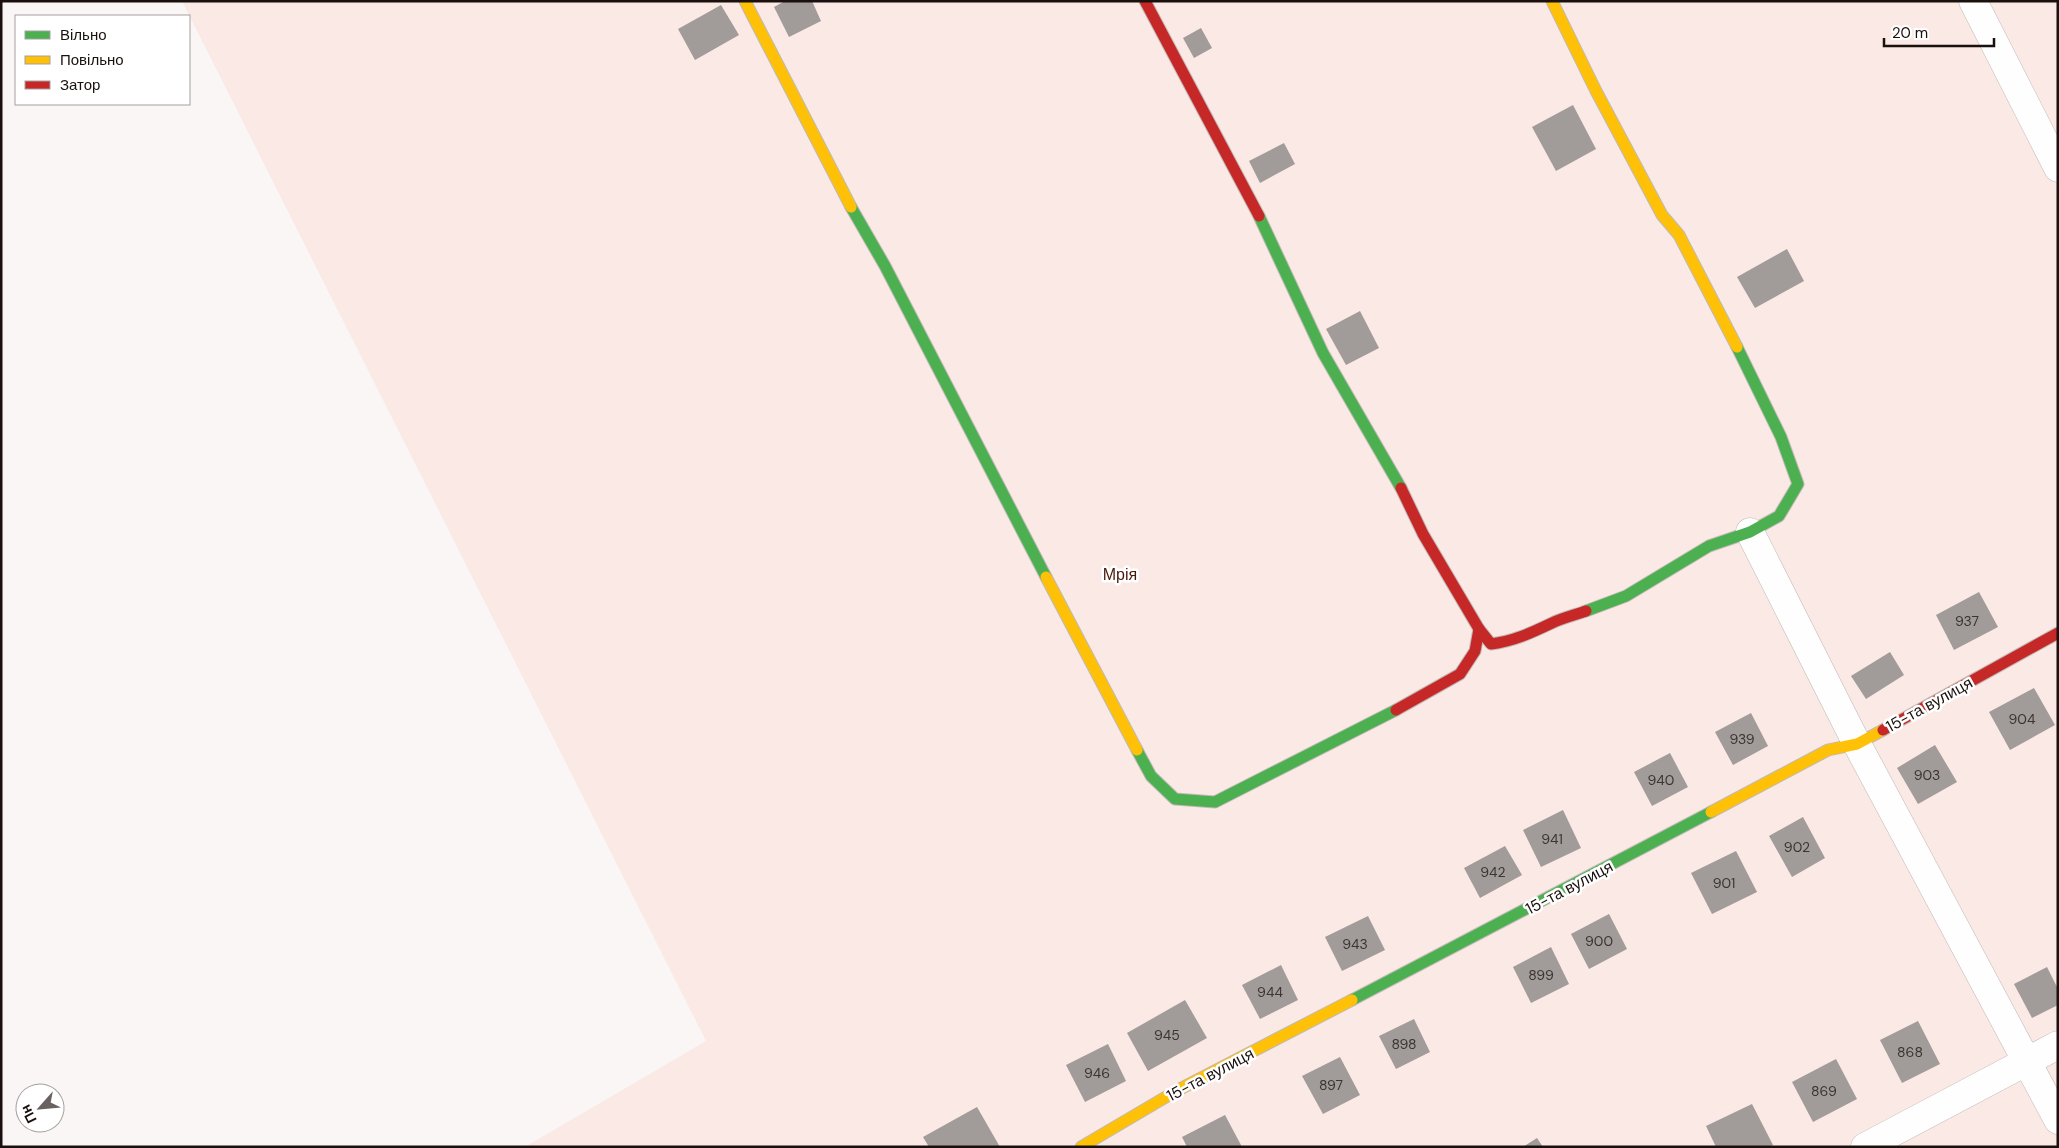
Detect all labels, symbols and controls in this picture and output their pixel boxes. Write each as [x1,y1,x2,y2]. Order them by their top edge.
legend [15,15,190,105]
scale bar [1884,15,1994,47]
text: 20 m [1892,23,1928,43]
text: Вільно [60,25,107,45]
text: Повільно [60,50,124,70]
text: Затор [60,75,100,95]
park label: Мрія [1103,564,1137,585]
house number: 937 [1955,612,1979,630]
street label: 15-та вулиця [1882,672,1976,737]
house number: 904 [2009,710,2036,728]
house number: 939 [1729,730,1755,748]
house number: 903 [1914,766,1940,784]
house number: 940 [1648,771,1674,789]
house number: 941 [1541,830,1563,848]
house number: 902 [1784,838,1810,856]
street label: 15-та вулиця [1522,856,1616,919]
house number: 942 [1480,863,1506,881]
house number: 901 [1713,874,1735,892]
house number: 900 [1585,932,1613,950]
house number: 943 [1342,935,1368,953]
house number: 899 [1528,966,1554,984]
house number: 944 [1257,983,1283,1001]
house number: 945 [1154,1026,1180,1044]
house number: 898 [1391,1035,1417,1053]
street label: 15-та вулиця [1163,1043,1257,1106]
house number: 868 [1897,1043,1923,1061]
house number: 946 [1084,1064,1110,1082]
house number: 897 [1319,1076,1343,1094]
house number: 869 [1811,1082,1837,1100]
north arrow [15,1083,65,1133]
text: Пн [16,1102,41,1126]

